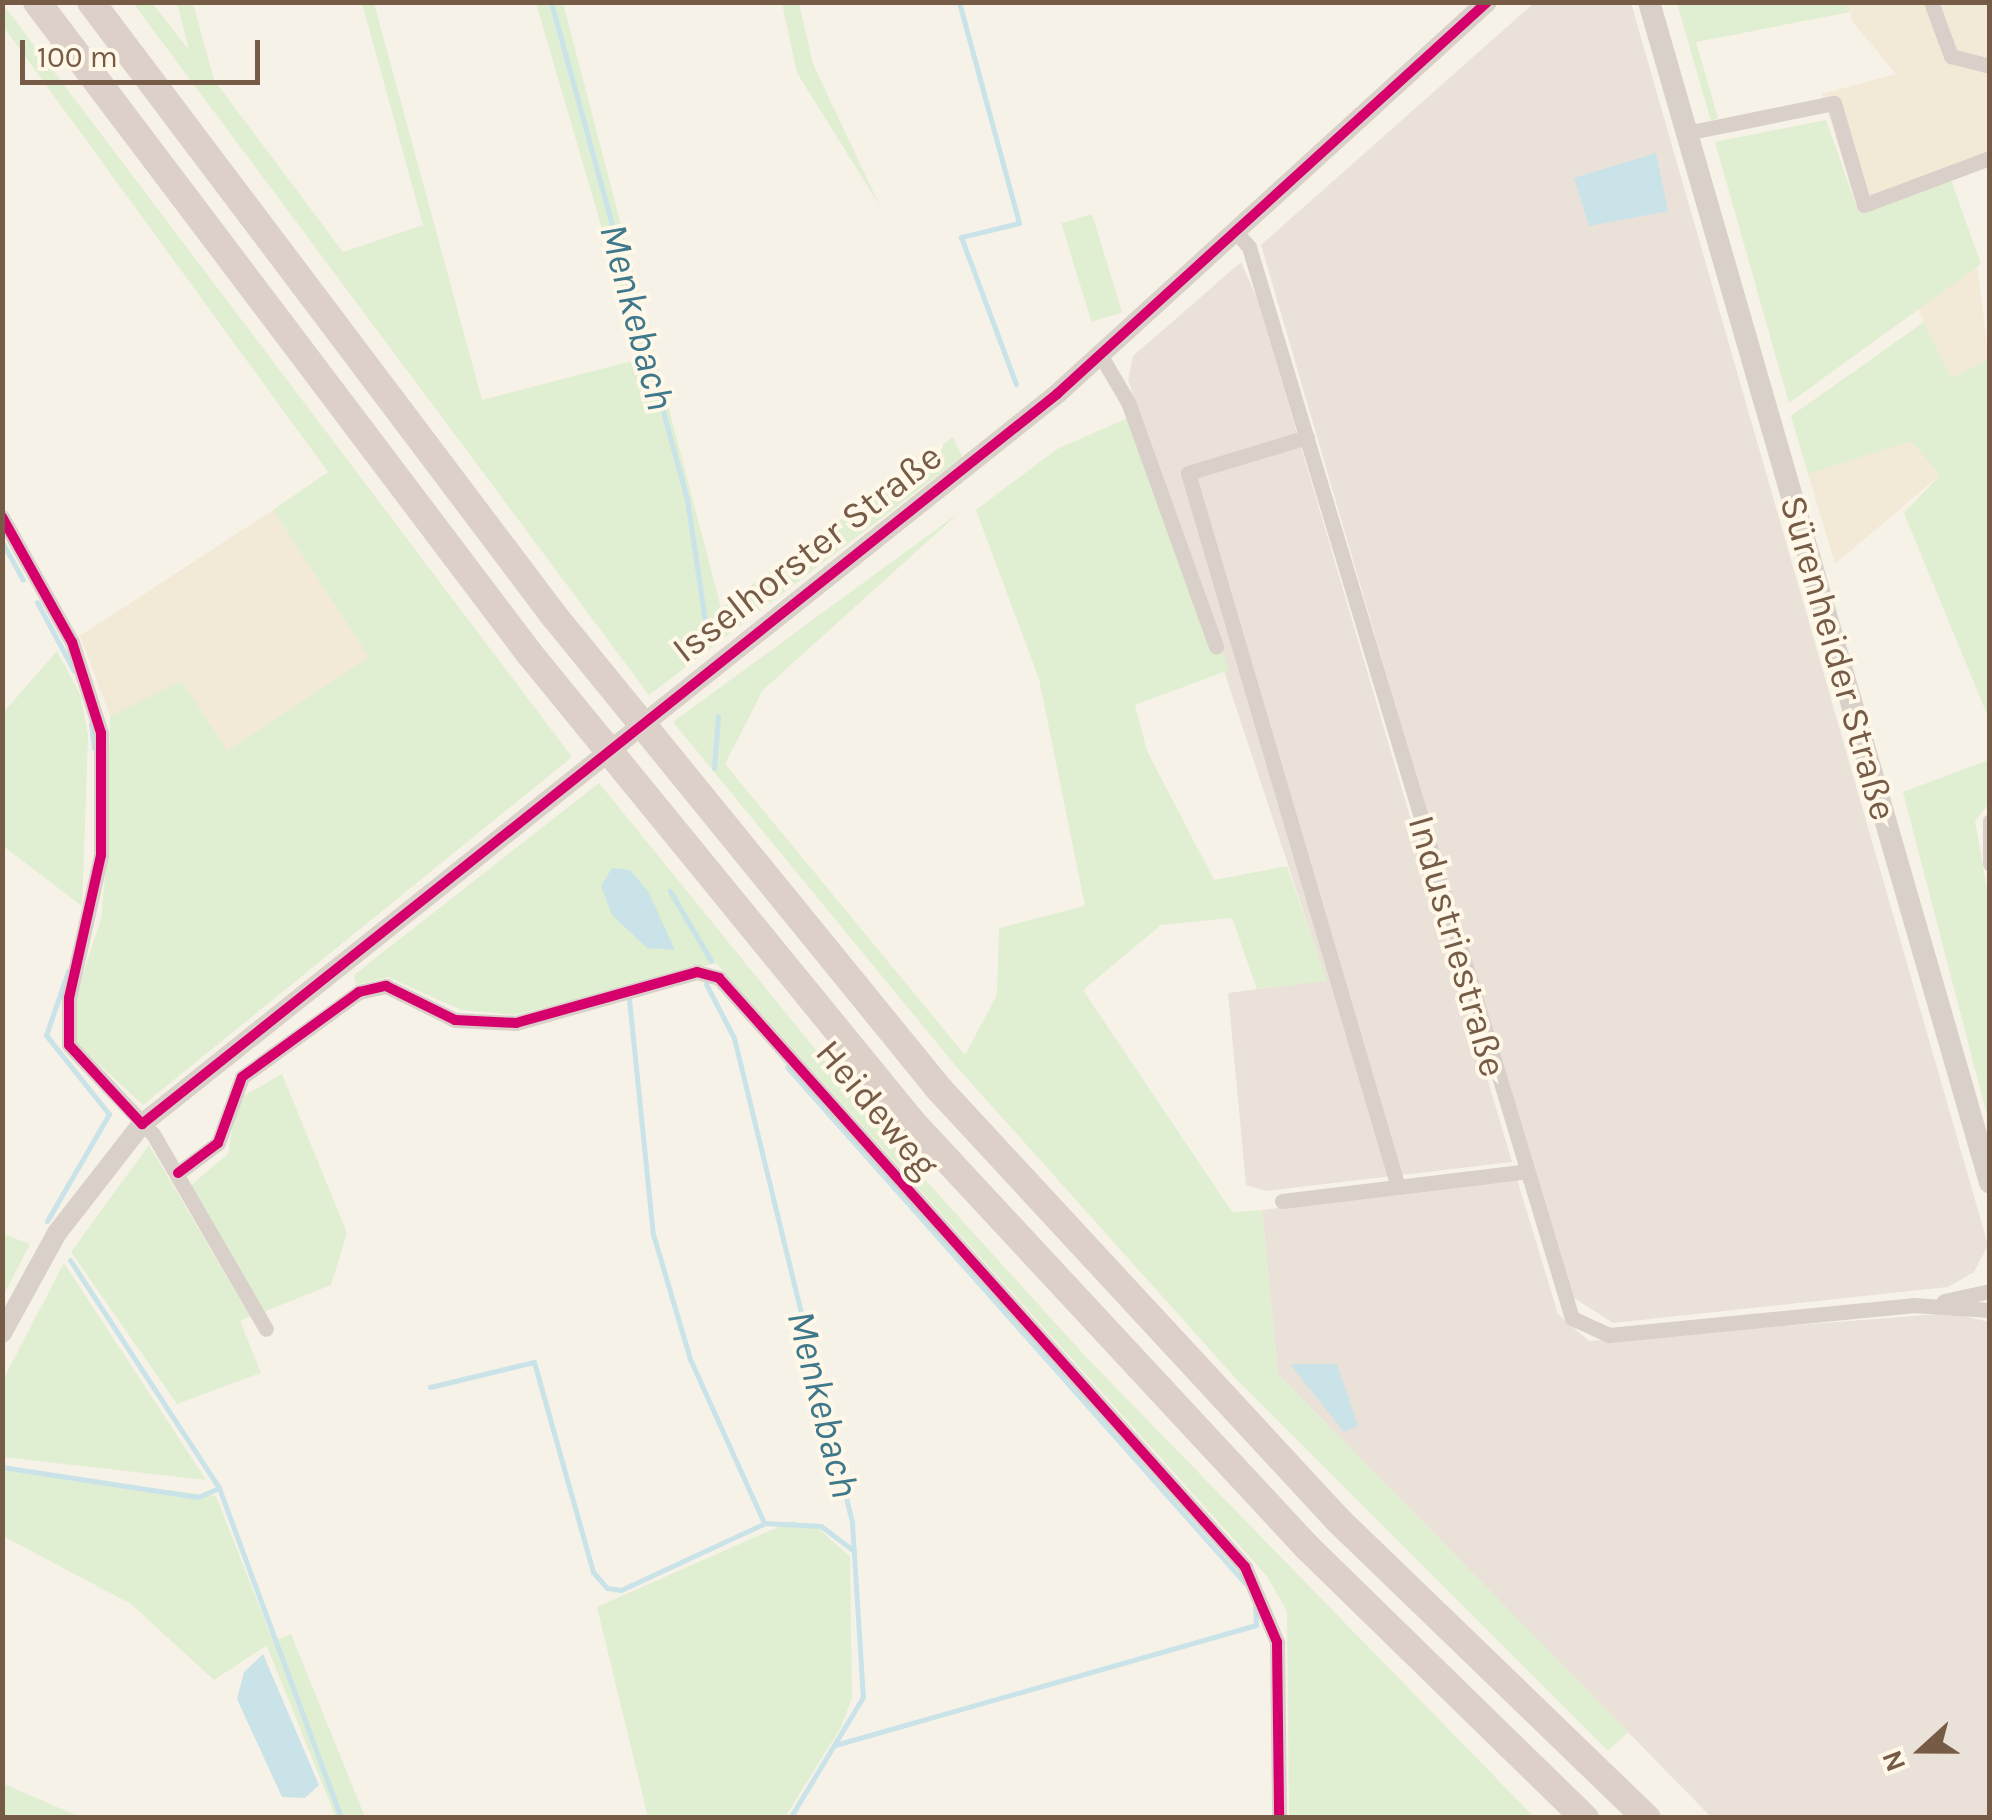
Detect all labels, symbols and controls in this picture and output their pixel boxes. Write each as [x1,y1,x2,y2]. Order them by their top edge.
scale bar [25,20,265,82]
text: 100 m [37,39,118,75]
water label: Menkebach [589,219,685,415]
street label: Isselhorster Straße [663,434,951,672]
street label: Sürenheider Straße [1770,490,1906,826]
street label: Industriestraße [1398,810,1516,1082]
street label: Heideweg [806,1030,948,1188]
water label: Menkebach [777,1305,869,1503]
north arrow [1872,1700,1972,1800]
text: N [1875,1746,1913,1776]

